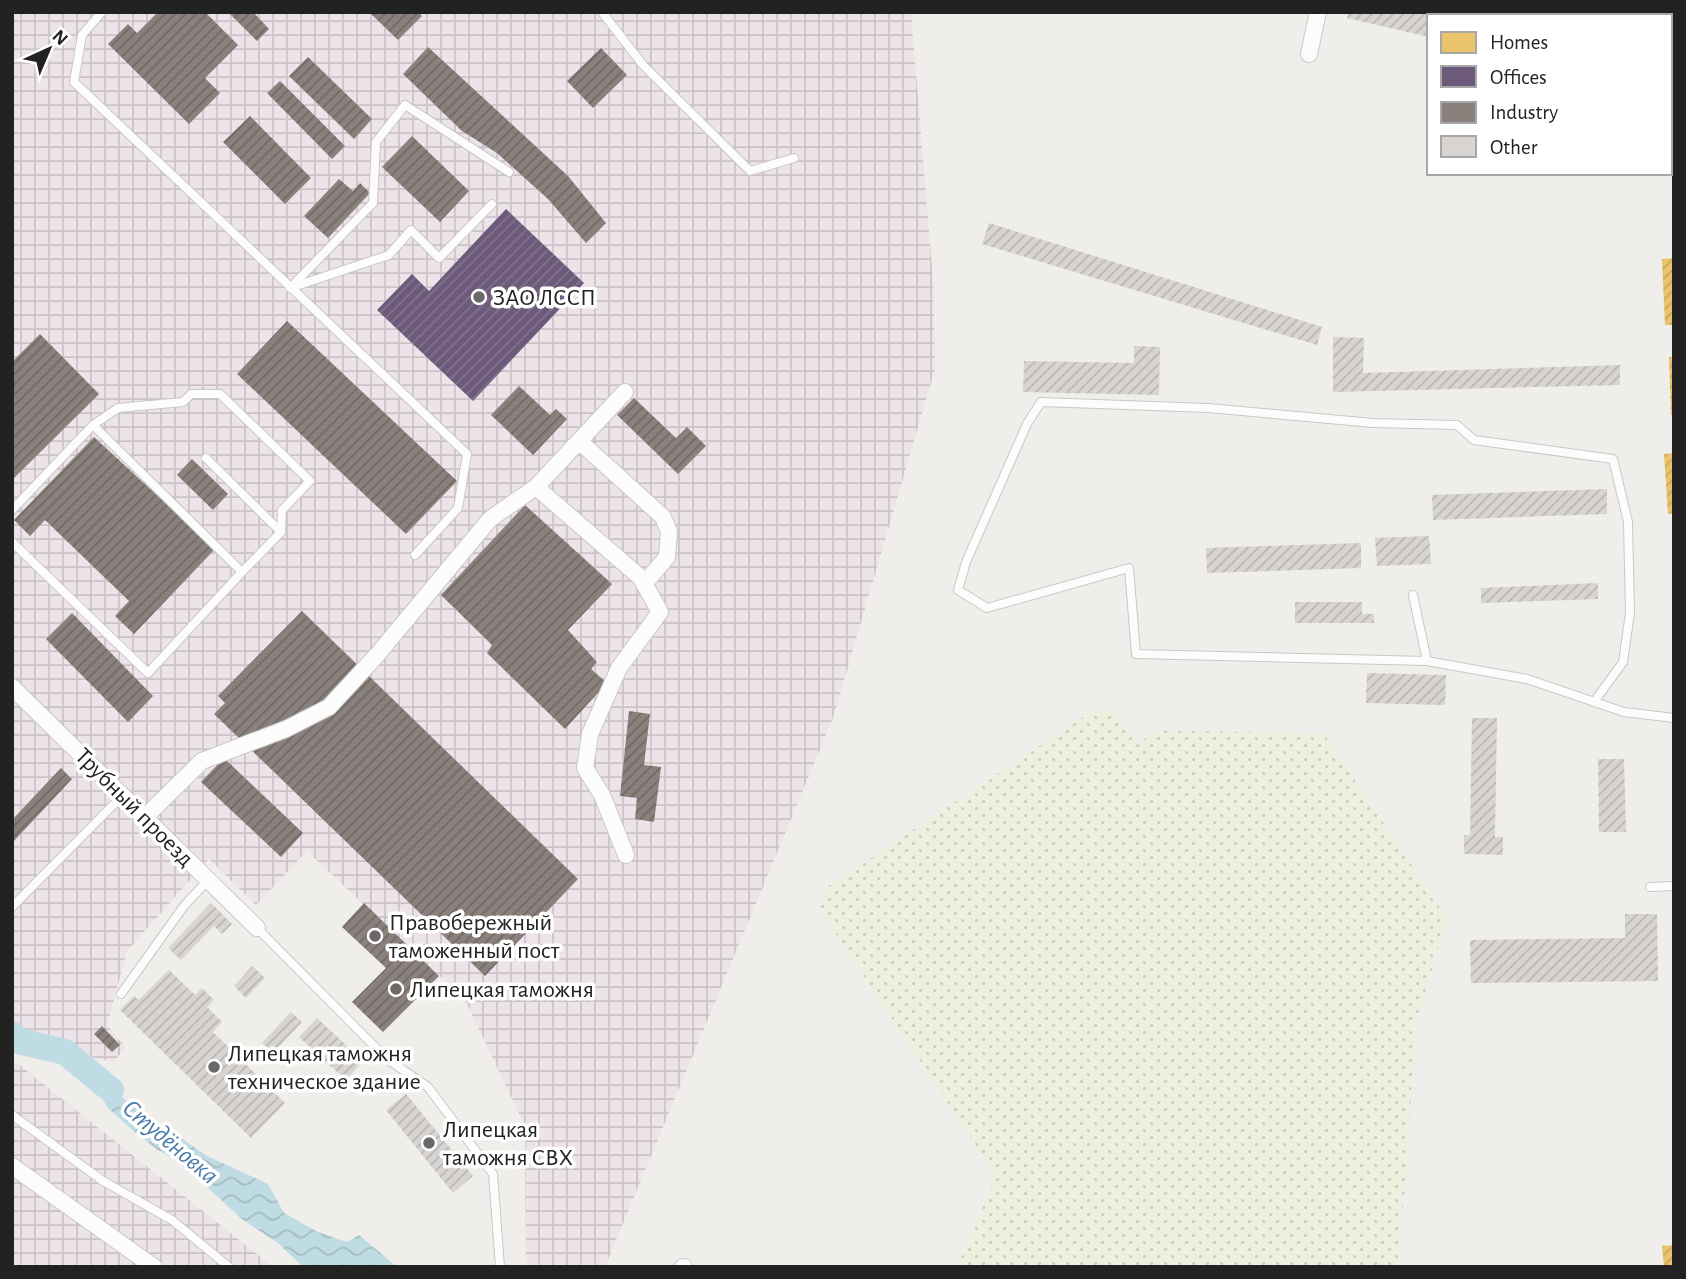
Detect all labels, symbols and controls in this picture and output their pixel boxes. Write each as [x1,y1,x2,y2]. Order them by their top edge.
north arrow [14,14,84,84]
legend [1427,14,1672,175]
text: N [48,26,71,49]
text: Homes [1490,32,1548,53]
text: Offices [1490,67,1547,88]
text: Industry [1490,102,1558,123]
text: Other [1490,137,1538,158]
place label: ЗАО ЛССП [493,286,596,310]
marker: ЗАО ЛССП [471,289,487,305]
street label: Трубный проезд [70,744,198,872]
place label: Правобережный таможенный пост [388,911,560,963]
marker: Правобережный таможенный пост [367,928,383,944]
place label: Липецкая таможня [410,978,594,1002]
marker: Липецкая таможня [388,981,404,997]
place label: Липецкая таможня техническое здание [227,1042,421,1094]
marker: Липецкая таможня техническое здание [206,1059,222,1075]
water label: Студёновка [118,1095,223,1189]
place label: Липецкая таможня СВХ [442,1118,573,1170]
marker: Липецкая таможня СВХ [421,1135,437,1151]

